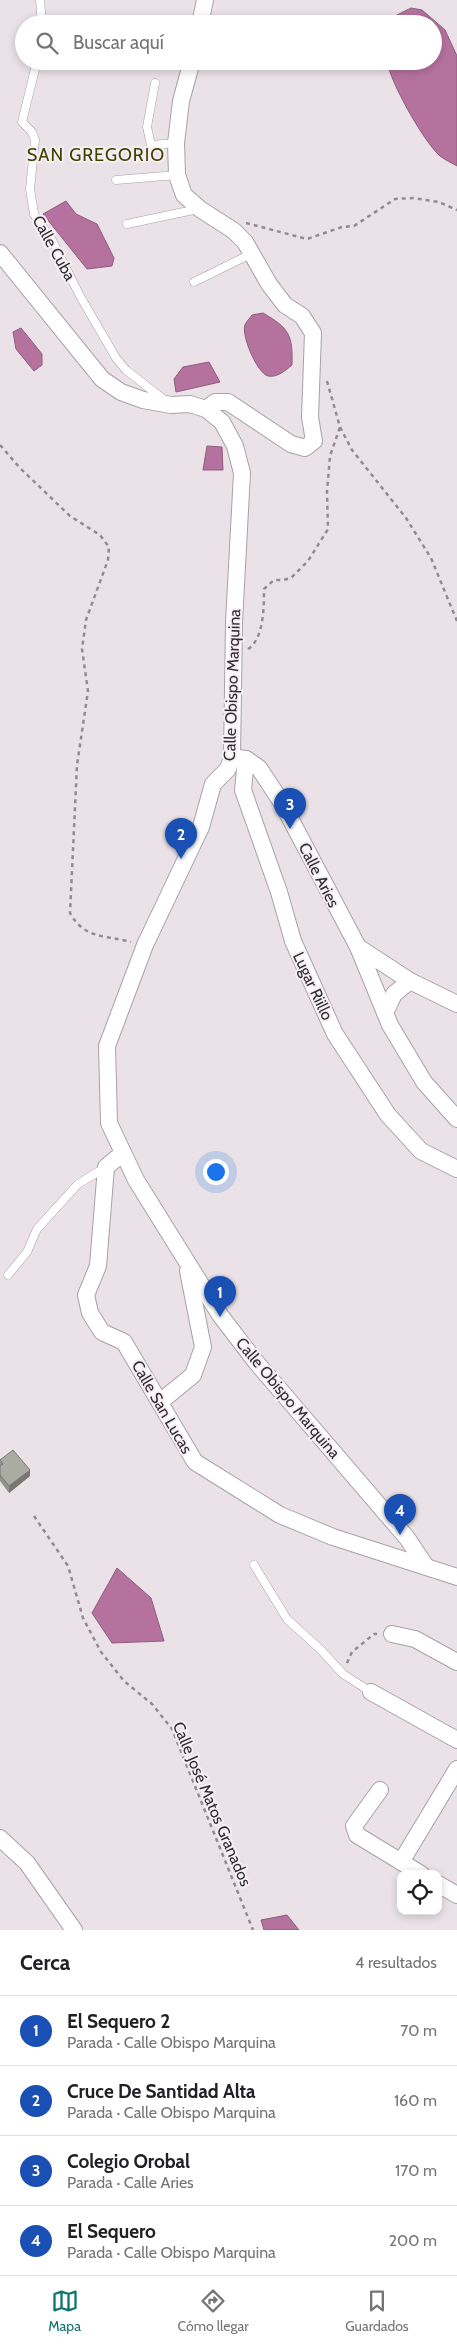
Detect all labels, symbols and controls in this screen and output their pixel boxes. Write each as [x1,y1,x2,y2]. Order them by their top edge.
search box [15,15,442,70]
icon: search [33,29,61,57]
text: Buscar aquí [73,31,164,54]
district label: SAN GREGORIO [27,144,165,166]
street label: Calle Cuba [28,212,80,284]
street label: Calle Obispo Marquina [220,608,244,761]
pin: 3 [274,788,306,829]
pin: 2 [165,818,197,859]
street label: Calle Aries [295,840,344,911]
street label: Lugar Riillo [289,949,337,1023]
your location [203,1159,229,1185]
pin: 1 [204,1276,236,1317]
street label: Calle Obispo Marquina [232,1334,344,1463]
street label: Calle San Lucas [128,1357,196,1457]
pin: 4 [384,1494,416,1535]
street label: Calle José Matos Granados [169,1719,255,1889]
map controls [397,1870,442,1915]
button: locate [397,1870,442,1915]
text: Cerca [20,1950,70,1975]
text: 4 resultados [355,1953,437,1972]
text: El Sequero 2 [67,2010,170,2033]
text: 1 [33,2021,39,2040]
text: 70 m [400,2021,437,2040]
text: Parada · Calle Obispo Marquina [67,2033,276,2052]
text: Cruce De Santidad Alta [67,2080,256,2103]
text: 2 [32,2091,40,2110]
text: 160 m [394,2091,437,2110]
text: Parada · Calle Obispo Marquina [67,2103,276,2122]
text: Colegio Orobal [67,2150,190,2173]
text: 3 [32,2161,40,2180]
text: 170 m [395,2161,437,2180]
text: Parada · Calle Aries [67,2173,194,2192]
text: El Sequero [67,2220,156,2243]
text: 4 [31,2231,41,2250]
text: 200 m [389,2231,437,2250]
text: Parada · Calle Obispo Marquina [67,2243,276,2262]
tab: Mapa [48,2287,81,2335]
tab: Cómo llegar [178,2287,249,2335]
tab: Guardados [345,2287,409,2335]

